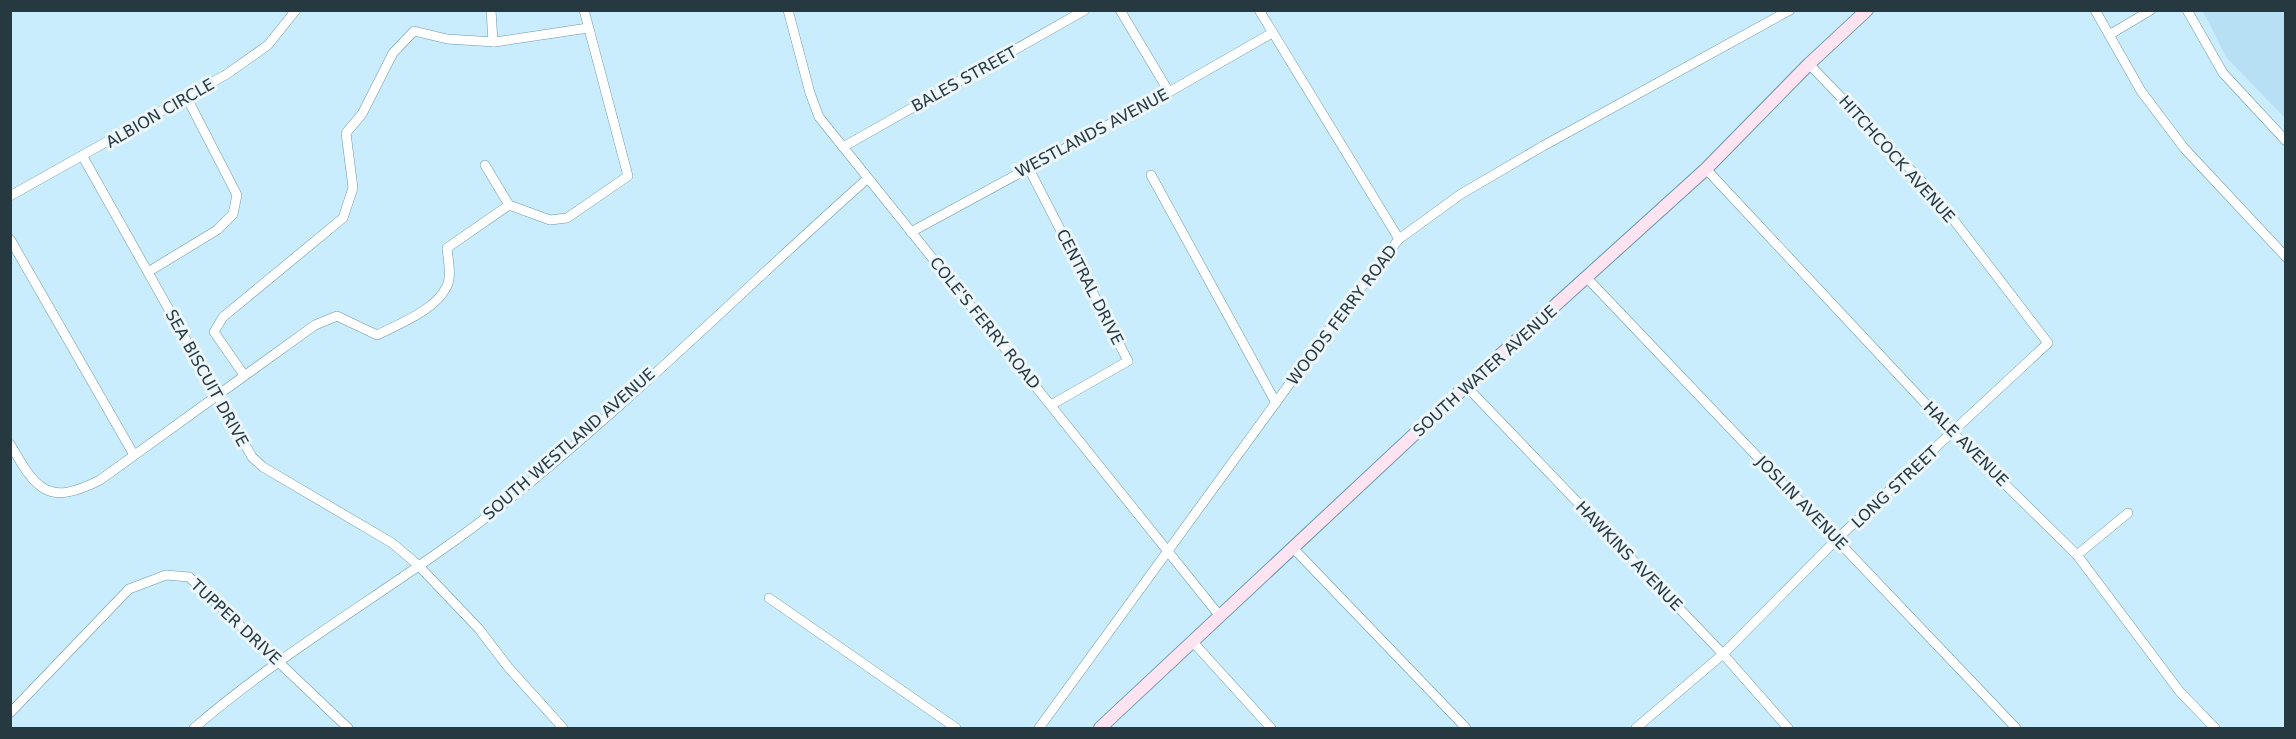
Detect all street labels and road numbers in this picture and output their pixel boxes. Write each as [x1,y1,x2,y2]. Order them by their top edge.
street label: BALES STREET [908,42,1020,116]
street label: ALBION CIRCLE [103,74,217,152]
street label: WESTLANDS AVENUE [1012,85,1172,181]
street label: HITCHCOCK AVENUE [1835,92,1959,226]
street label: CENTRAL DRIVE [1053,226,1127,348]
street label: WOODS FERRY ROAD [1283,241,1401,389]
street label: COLE'S FERRY ROAD [926,253,1044,393]
street label: SOUTH WATER AVENUE [1409,301,1561,441]
street label: SEA BISCUIT DRIVE [161,306,253,450]
street label: SOUTH WESTLAND AVENUE [479,364,659,524]
street label: HALE AVENUE [1920,398,2012,490]
street label: LONG STREET [1848,442,1942,532]
street label: JOSLIN AVENUE [1752,451,1852,554]
street label: HAWKINS AVENUE [1572,497,1686,615]
street label: TUPPER DRIVE [186,575,285,669]

